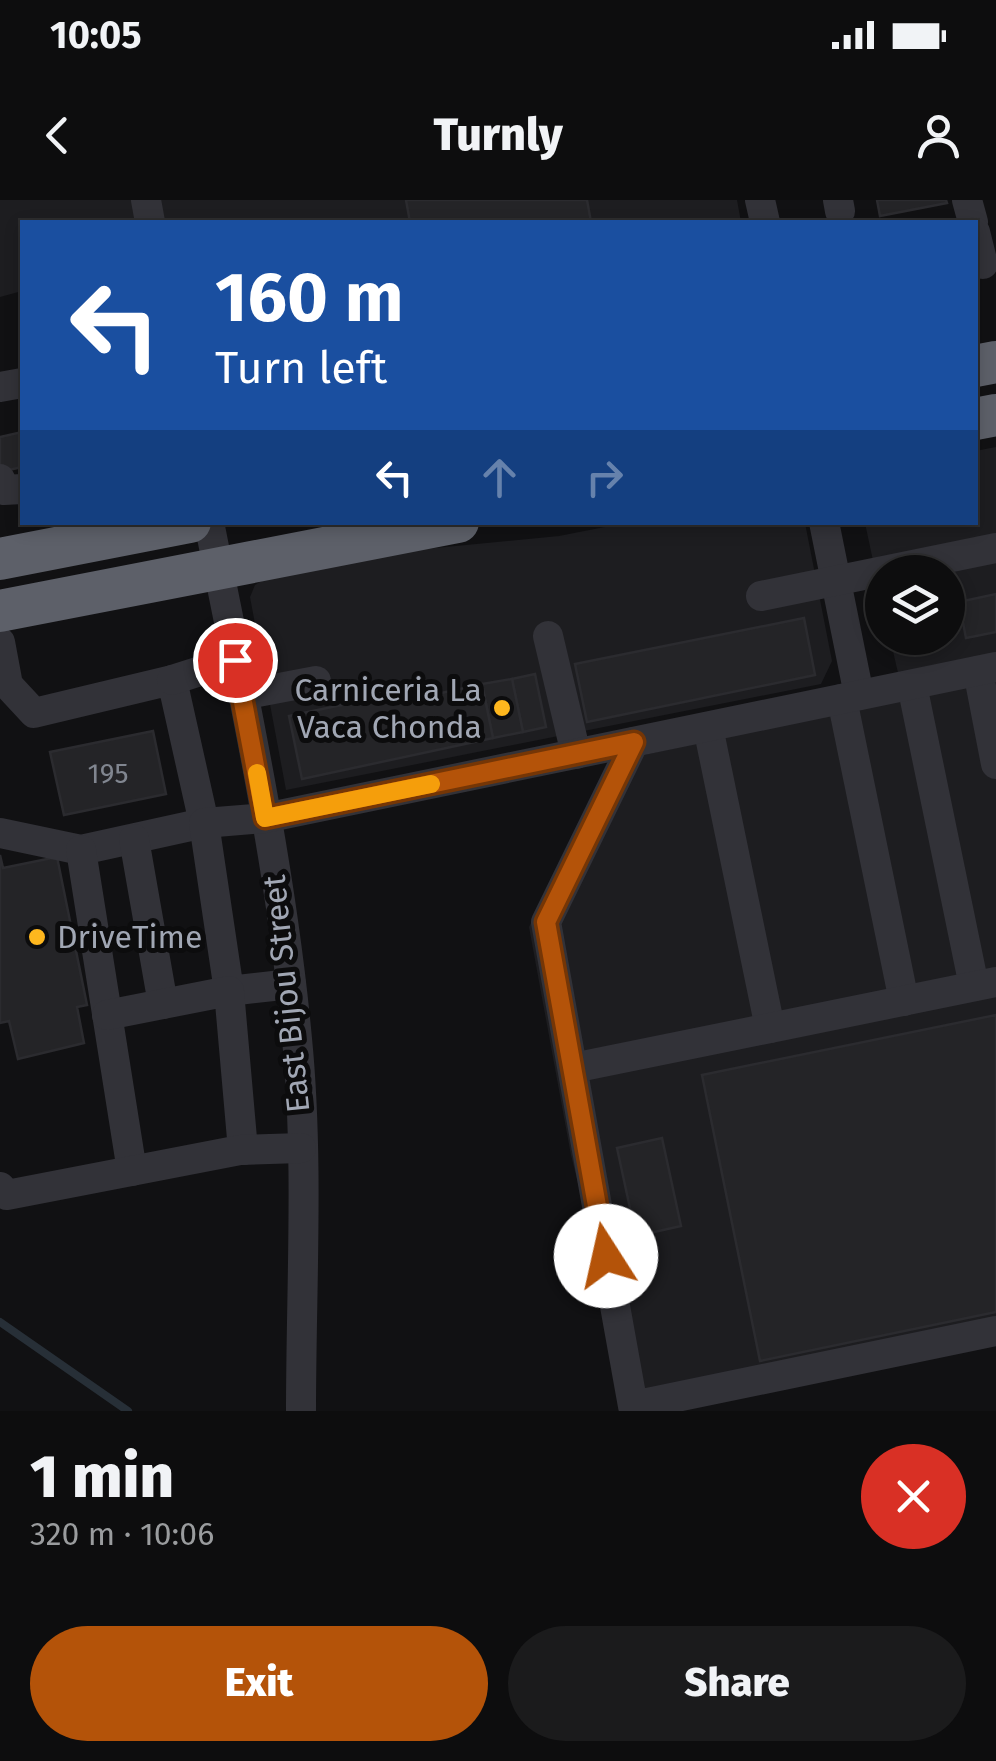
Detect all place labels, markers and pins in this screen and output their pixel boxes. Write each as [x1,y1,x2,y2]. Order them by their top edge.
pin [193,618,278,703]
place label: Carniceria La Vaca Chonda [294,671,482,746]
marker: Carniceria La Vaca Chonda [491,697,513,719]
place label: DriveTime [57,918,202,956]
marker: DriveTime [26,926,48,948]

